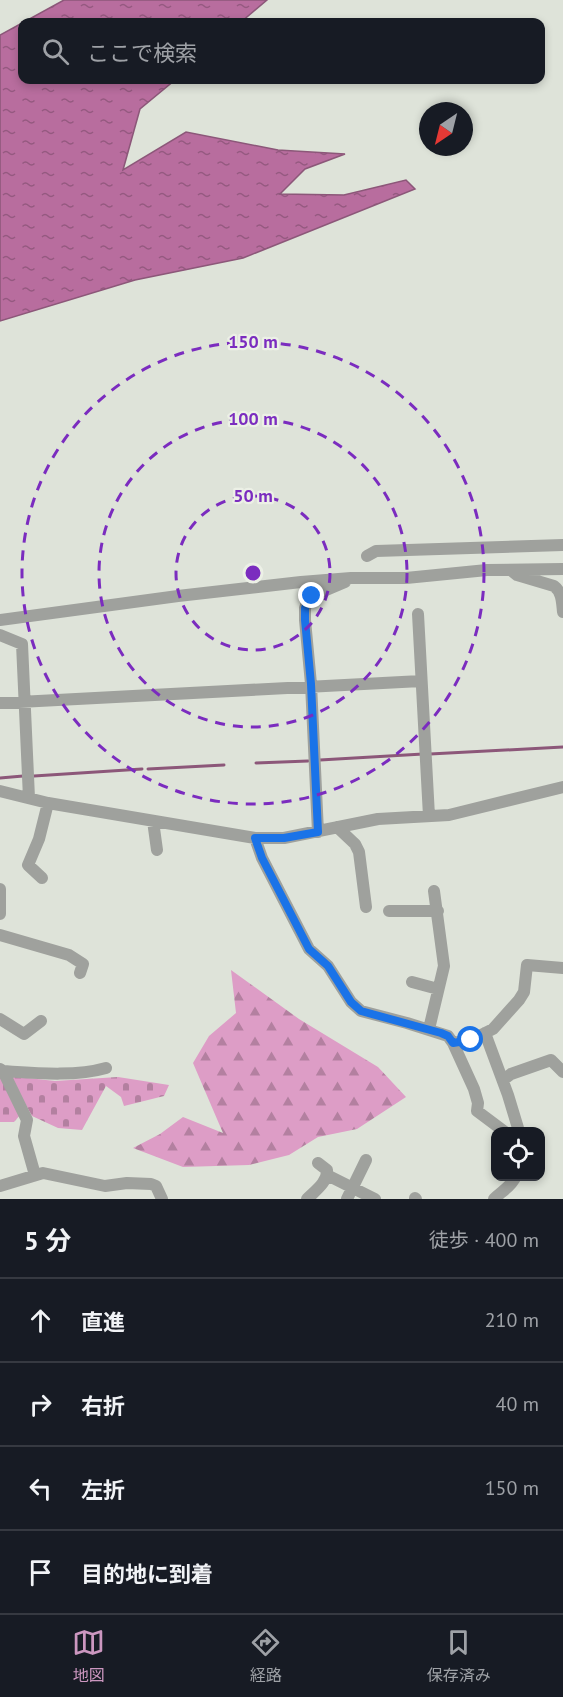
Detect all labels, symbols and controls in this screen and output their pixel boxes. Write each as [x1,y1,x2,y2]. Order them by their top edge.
search box [18,18,545,84]
icon: search [39,35,72,68]
text: ここで検索 [87,39,197,67]
north arrow [419,102,473,156]
text: 150 m [228,330,278,353]
text: 100 m [228,407,278,430]
text: 50 m [233,484,273,507]
centre of rings [243,563,263,583]
route end [298,582,324,608]
route start [457,1026,483,1052]
map controls [491,1127,545,1181]
button: locate [491,1127,545,1181]
text: 5 分 [24,1224,71,1257]
text: 徒歩 · 400 m [429,1227,539,1253]
icon: ahead [24,1304,57,1337]
text: 210 m [485,1307,539,1333]
text: 直進 [81,1308,125,1336]
icon: right [24,1388,57,1421]
text: 40 m [496,1391,539,1417]
text: 右折 [81,1392,125,1420]
icon: left [24,1472,57,1505]
text: 150 m [485,1475,539,1501]
text: 左折 [81,1476,125,1504]
icon: arrive [24,1556,57,1589]
text: 目的地に到着 [81,1560,213,1588]
tab: 地図 [72,1626,105,1686]
tab: 経路 [249,1626,282,1686]
tab: 保存済み [427,1626,491,1686]

